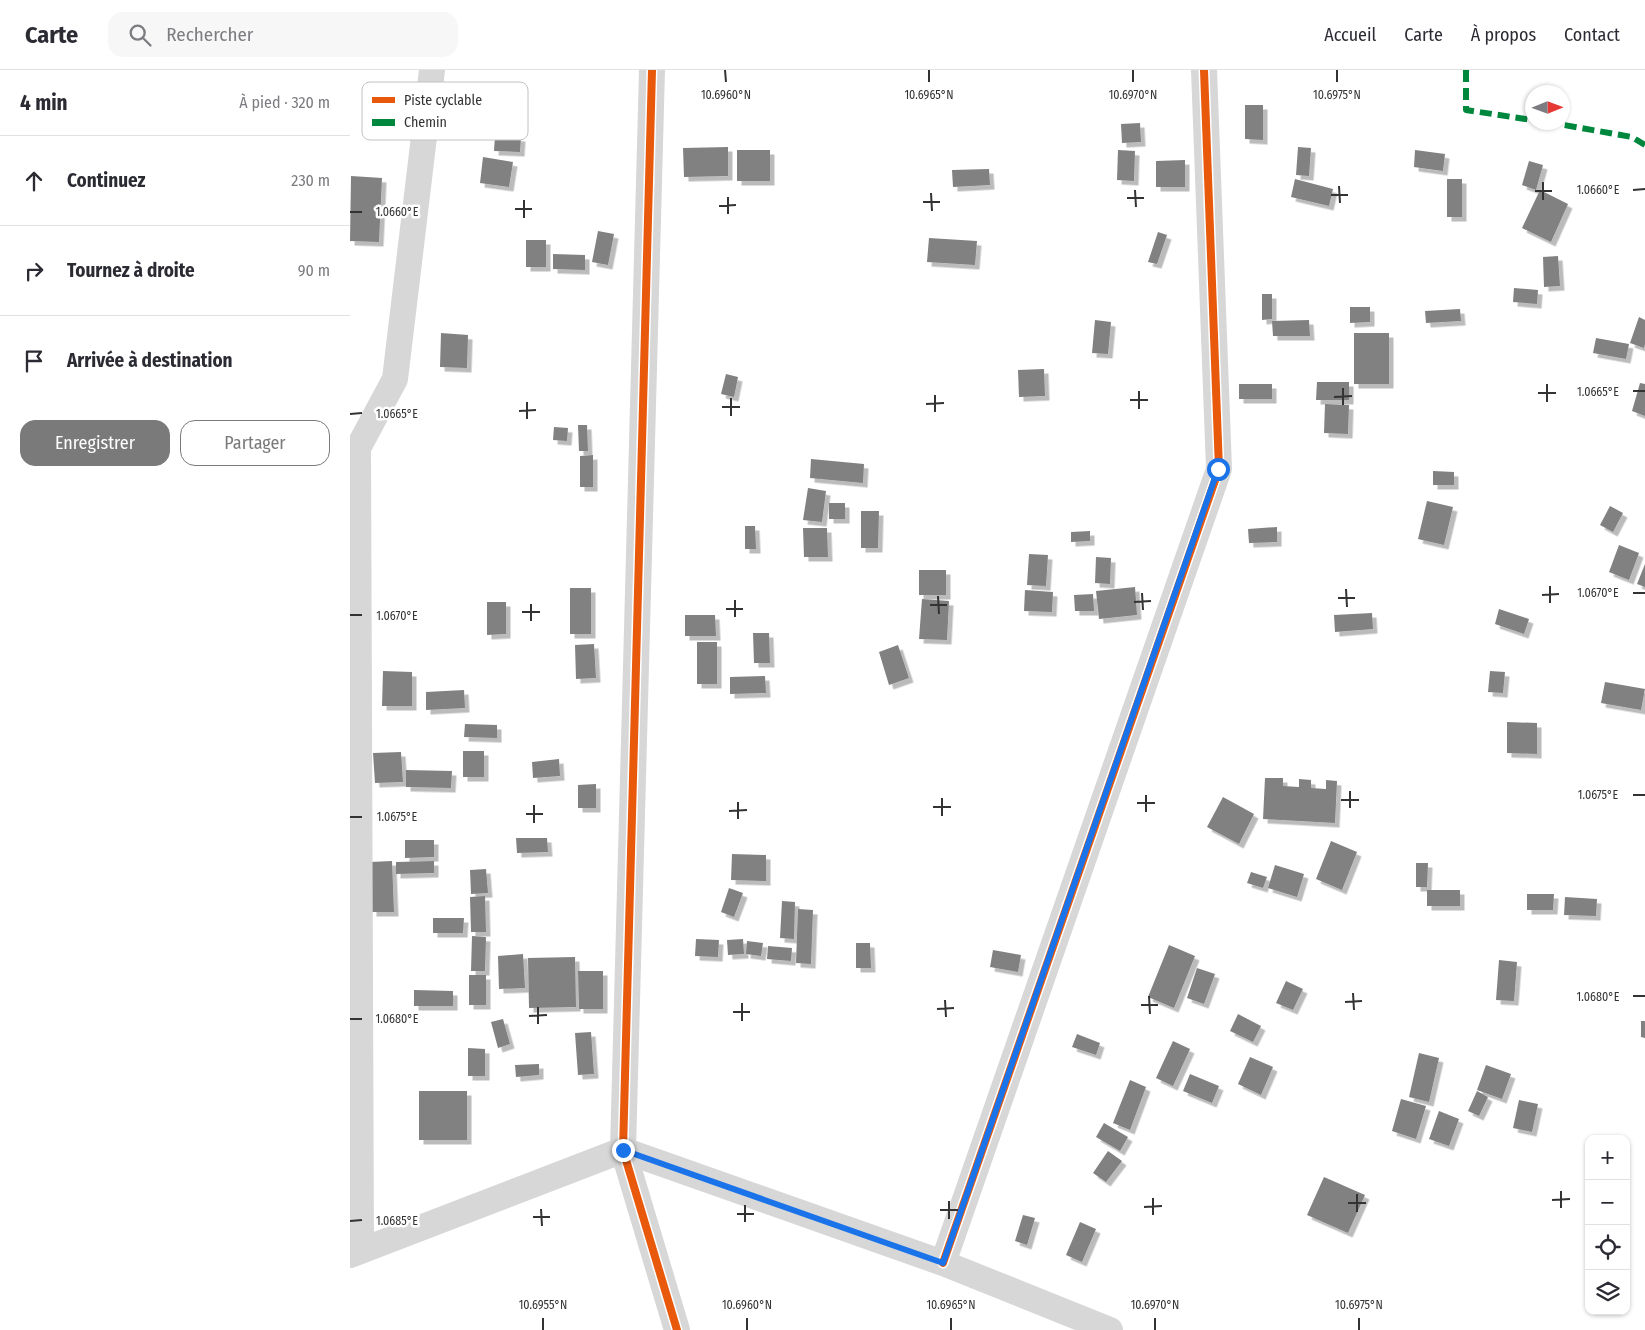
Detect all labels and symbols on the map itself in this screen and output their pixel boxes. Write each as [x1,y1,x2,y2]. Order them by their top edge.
legend [362,82,528,140]
north arrow [1525,85,1570,130]
text: 10.6960°N [701,88,751,102]
text: 10.6965°N [904,88,954,102]
text: 10.6970°N [1109,88,1157,102]
text: 10.6975°N [1313,88,1361,102]
text: Piste cyclable [404,92,482,109]
text: Chemin [404,114,447,131]
text: 1.0660°E [1577,183,1620,197]
text: 1.0660°E [376,205,419,219]
text: 1.0665°E [1577,385,1619,399]
text: 1.0665°E [376,407,418,421]
route start [1207,458,1230,481]
text: 1.0670°E [1577,586,1619,600]
text: 1.0670°E [376,609,418,623]
text: 1.0675°E [1578,788,1619,802]
text: 1.0675°E [377,810,418,824]
text: 1.0680°E [1577,990,1620,1004]
text: 1.0680°E [376,1012,419,1026]
route end [612,1139,635,1162]
text: 1.0685°E [376,1214,418,1228]
text: 10.6955°N [519,1298,567,1312]
text: 10.6960°N [722,1298,772,1312]
text: 10.6965°N [926,1298,976,1312]
text: 10.6970°N [1131,1298,1179,1312]
text: 10.6975°N [1335,1298,1383,1312]

